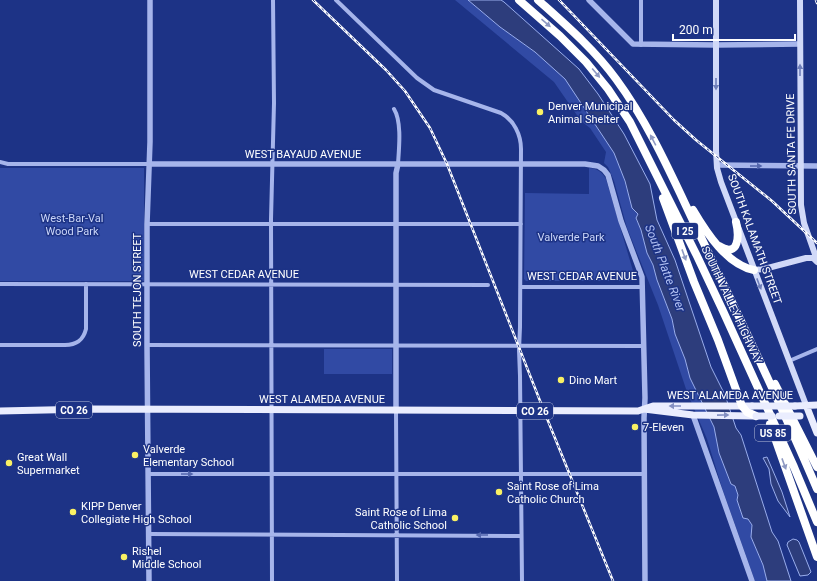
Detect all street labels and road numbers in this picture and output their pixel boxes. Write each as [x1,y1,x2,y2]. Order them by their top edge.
street label: SOUTH SANTA FE DRIVE [784,93,799,215]
street label: WEST BAYAUD AVENUE [245,148,361,161]
street label: SOUTH KALAMATH STREET [725,172,784,307]
road number: I 25 [672,223,698,239]
street label: SOUTH TEJON STREET [131,232,144,347]
street label: SOUTH VALLEY HIGHWAY [698,244,765,367]
street label: WEST CEDAR AVENUE [189,268,299,281]
street label: WEST CEDAR AVENUE [527,270,637,283]
street label: WEST ALAMEDA AVENUE [667,389,793,402]
street label: WEST ALAMEDA AVENUE [259,393,385,406]
road number: CO 26 [56,402,92,418]
road number: CO 26 [517,403,553,419]
road number: US 85 [755,425,791,441]

